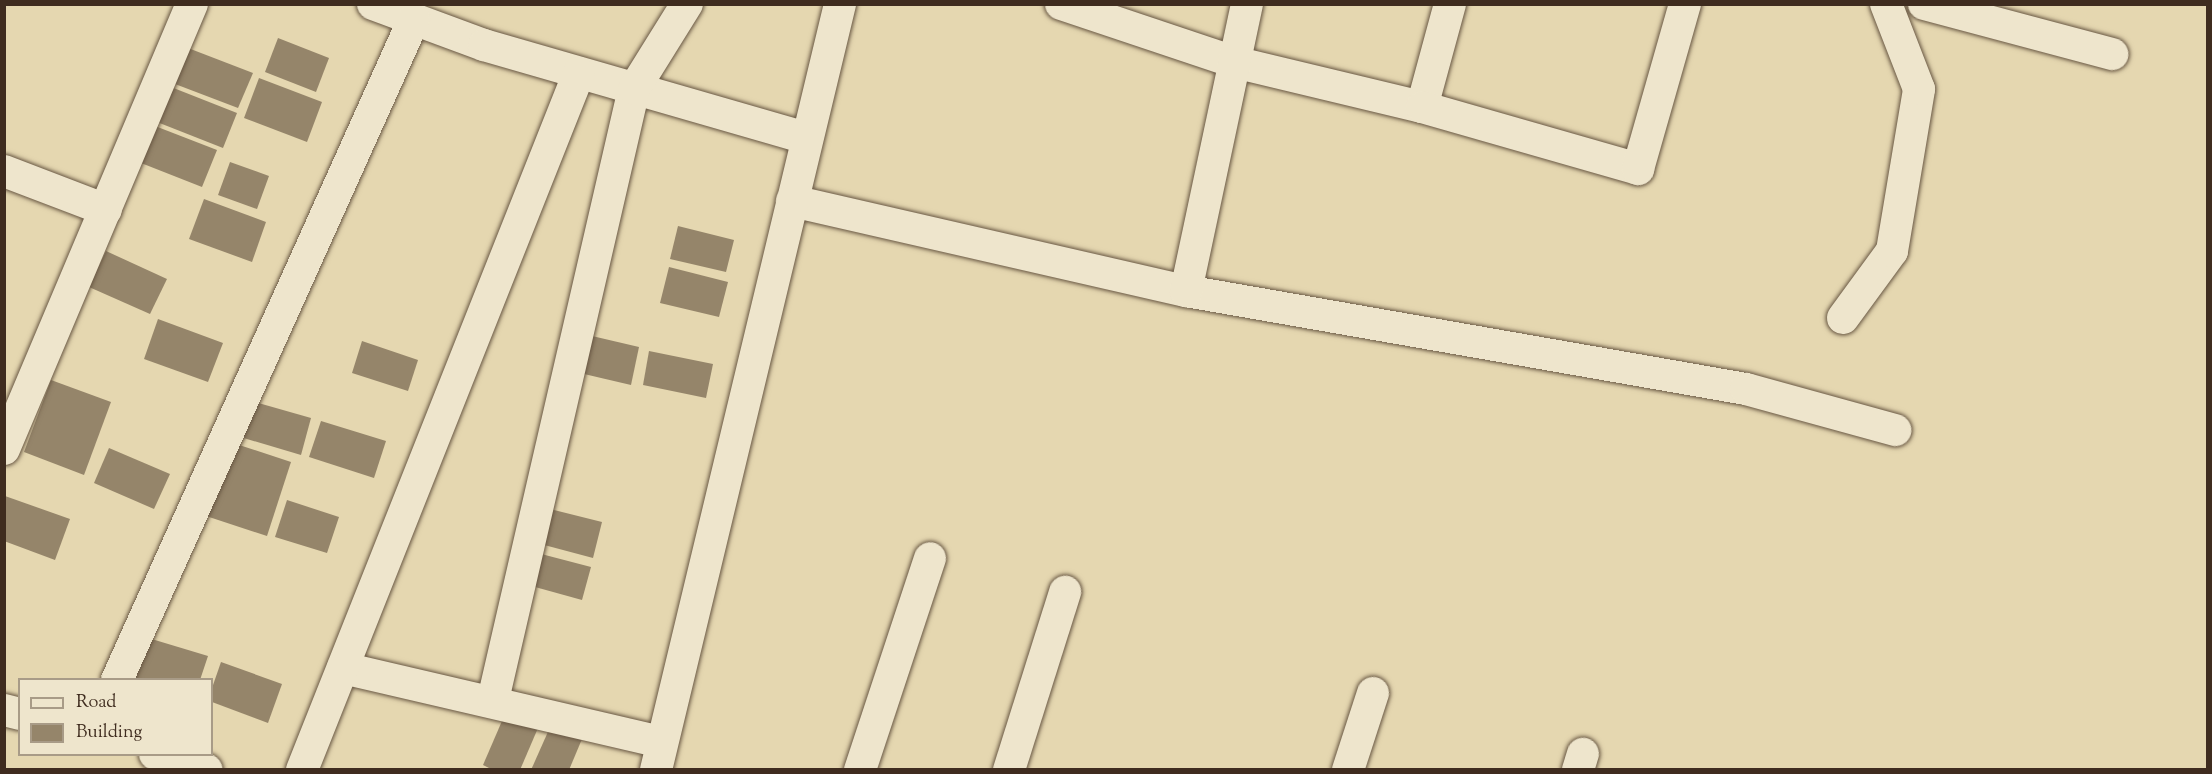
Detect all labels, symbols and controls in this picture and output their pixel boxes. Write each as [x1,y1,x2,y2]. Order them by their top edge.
legend [18,678,213,756]
text: Road [76,690,116,716]
text: Building [76,720,142,746]

